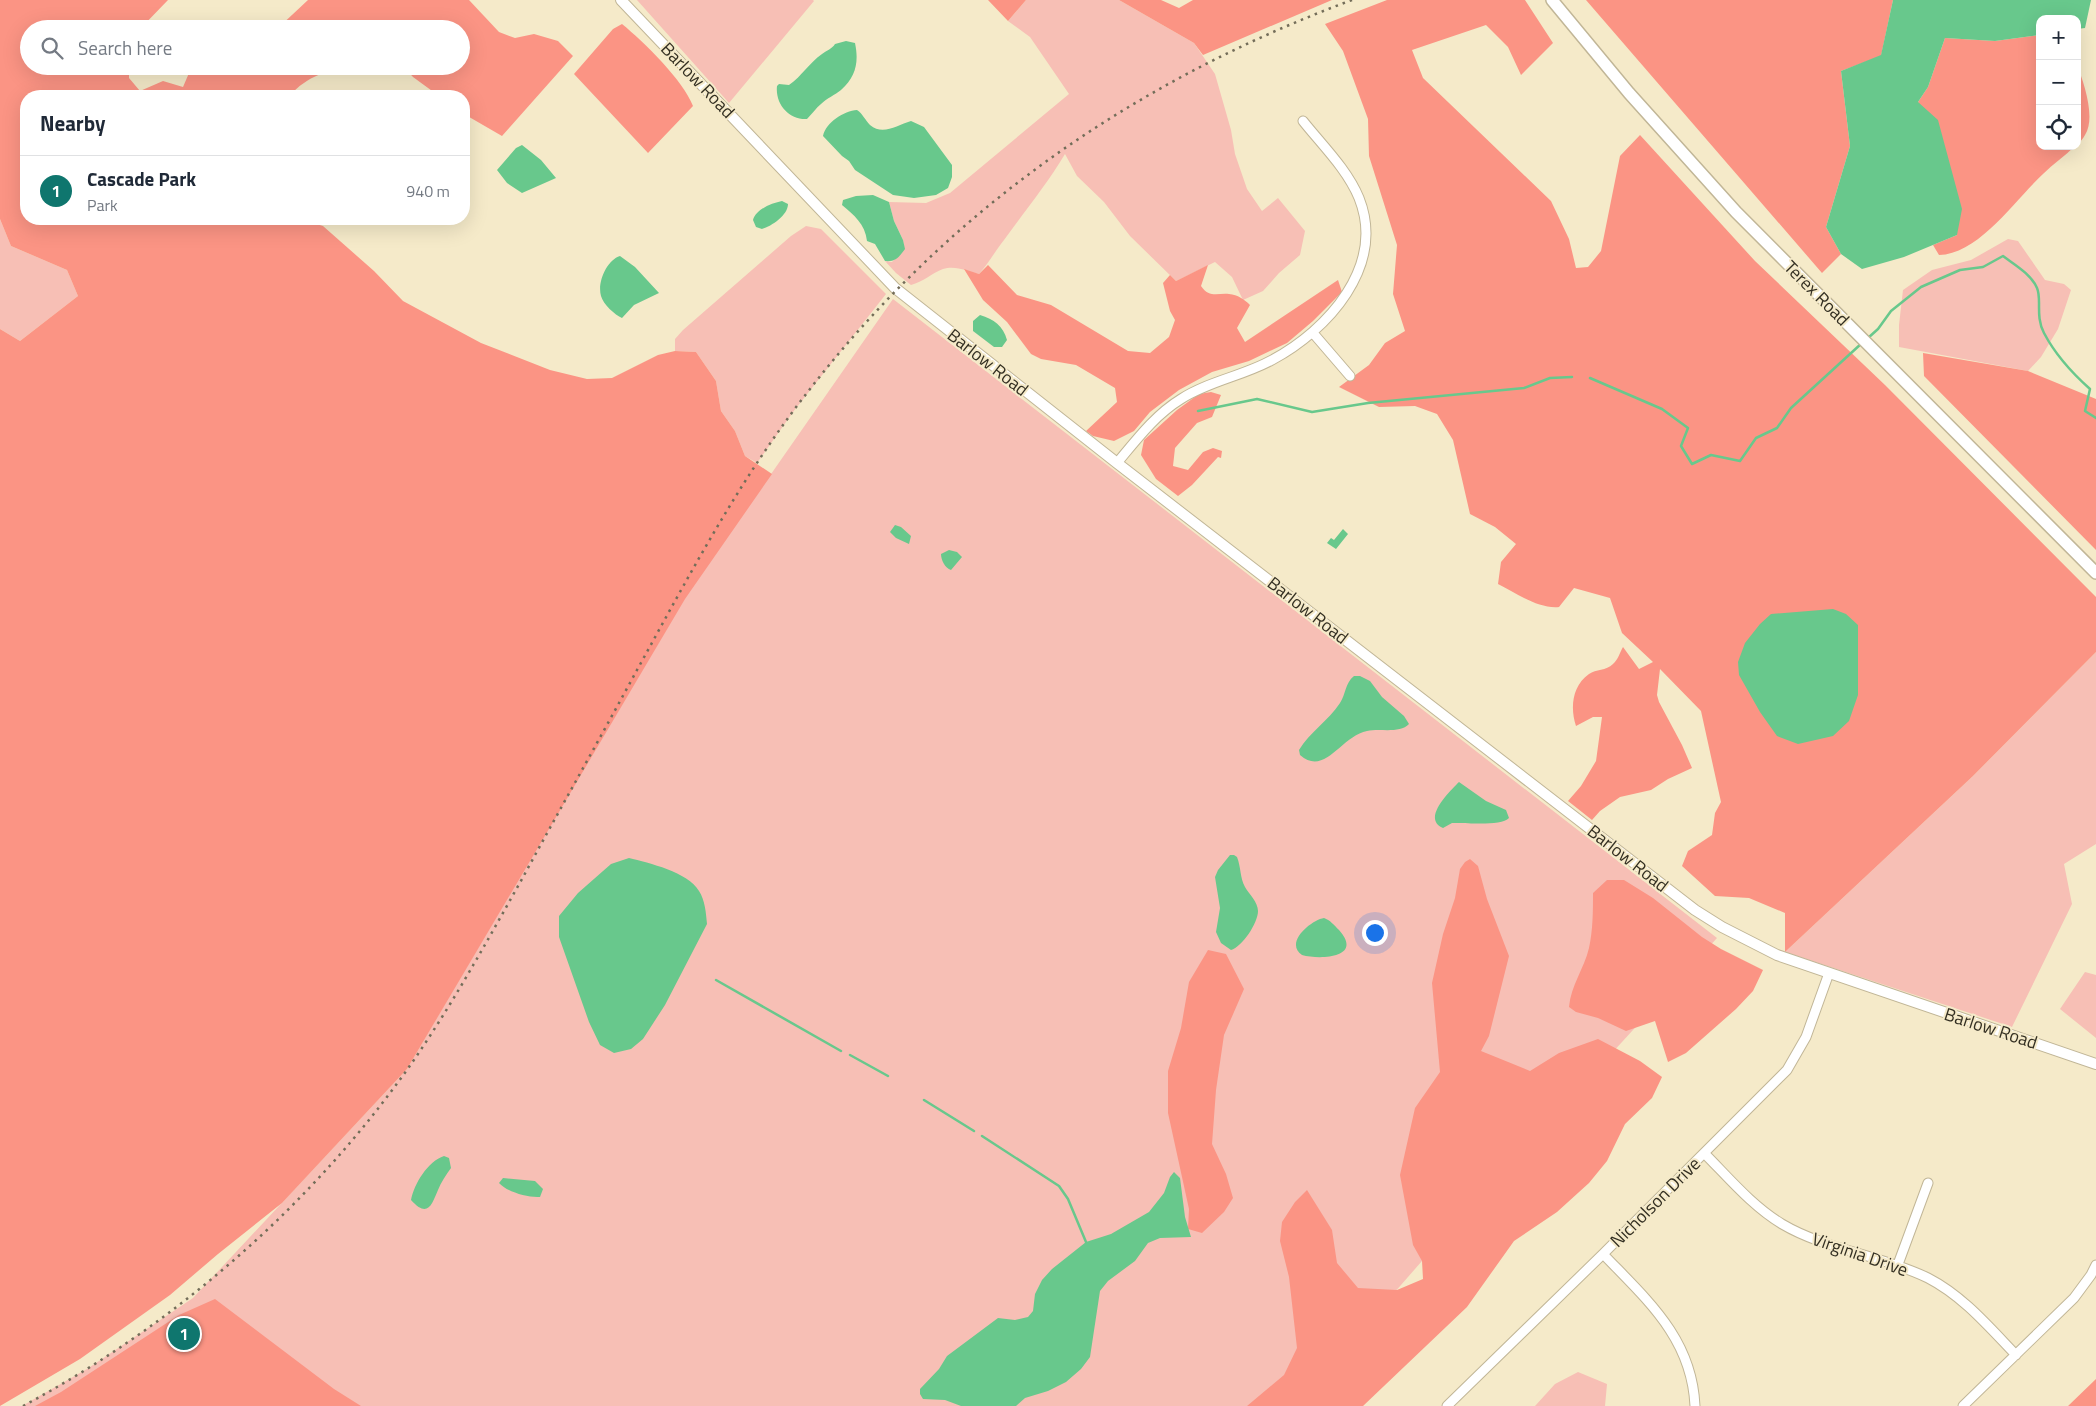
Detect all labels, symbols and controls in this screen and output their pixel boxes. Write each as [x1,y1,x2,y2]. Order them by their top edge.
map controls [2036,15,2081,150]
button: + [2036,15,2081,60]
search box [20,20,470,75]
text: Search here [78,33,172,62]
icon: search [38,34,66,62]
street label: Barlow Road [655,36,741,124]
button: − [2036,60,2081,105]
button: locate [2036,105,2081,150]
text: Nearby [40,107,105,139]
text: Cascade Park [87,164,196,193]
text: 1 [52,179,60,203]
text: 940 m [406,179,450,203]
text: Park [87,193,118,217]
street label: Terex Road [1778,254,1856,332]
street label: Barlow Road [942,322,1034,402]
street label: Barlow Road [1262,570,1354,650]
street label: Barlow Road [1582,818,1674,898]
your location [1362,920,1388,946]
street label: Barlow Road [1941,1000,2041,1056]
street label: Nicholson Drive [1604,1151,1706,1253]
street label: Virginia Drive [1808,1225,1912,1283]
pin: 1 [168,1315,200,1353]

